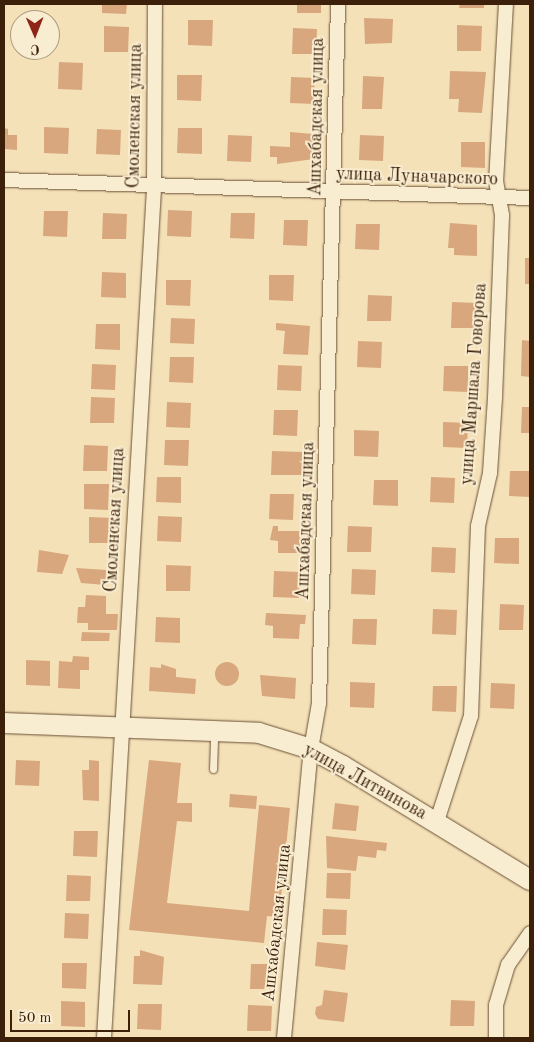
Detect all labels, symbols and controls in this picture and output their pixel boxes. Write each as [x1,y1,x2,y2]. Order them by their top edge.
north arrow [10,10,60,60]
street label: Ашхабадская улица [305,38,329,196]
text: С [30,42,40,56]
street label: Смоленская улица [123,43,147,189]
street label: улица Луначарского [336,163,498,191]
street label: улица Маршала Говорова [456,282,492,486]
street label: Ашхабадская улица [292,441,320,601]
street label: Смоленская улица [100,447,130,593]
street label: улица Литвинова [299,739,431,825]
street label: Ашхабадская улица [258,843,296,1003]
scale bar [12,1000,132,1032]
text: 50 m [18,1011,52,1026]

